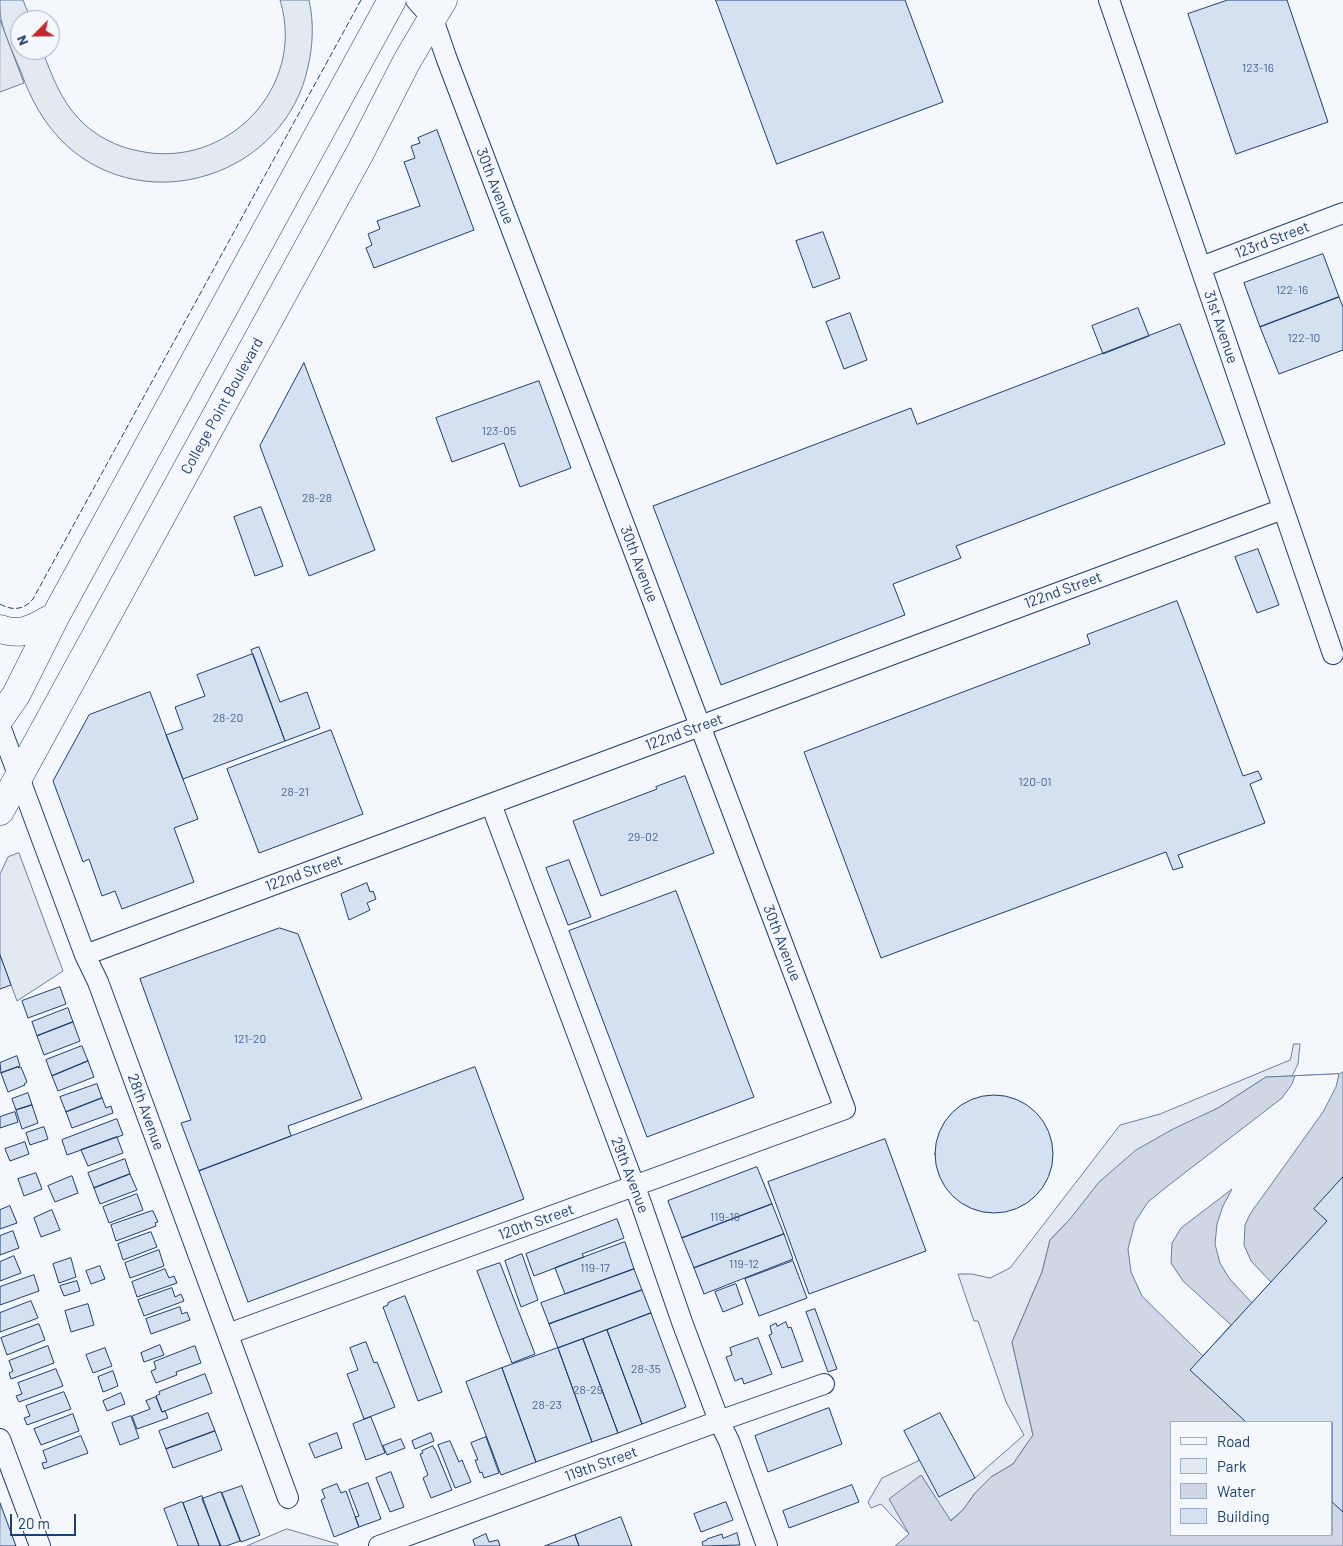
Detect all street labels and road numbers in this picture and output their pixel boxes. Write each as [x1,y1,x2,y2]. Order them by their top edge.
street label: 30th Avenue [472,145,518,227]
street label: 123rd Street [1232,218,1312,262]
street label: 31st Avenue [1200,288,1242,366]
street label: College Point Boulevard [177,335,267,477]
street label: 30th Avenue [616,523,662,605]
street label: 122nd Street [1022,568,1104,612]
street label: 122nd Street [643,710,725,754]
street label: 122nd Street [263,851,345,895]
street label: 30th Avenue [759,902,805,984]
street label: 28th Avenue [124,1071,168,1153]
street label: 29th Avenue [607,1134,653,1216]
street label: 120th Street [496,1200,576,1244]
street label: 119th Street [562,1443,640,1485]

